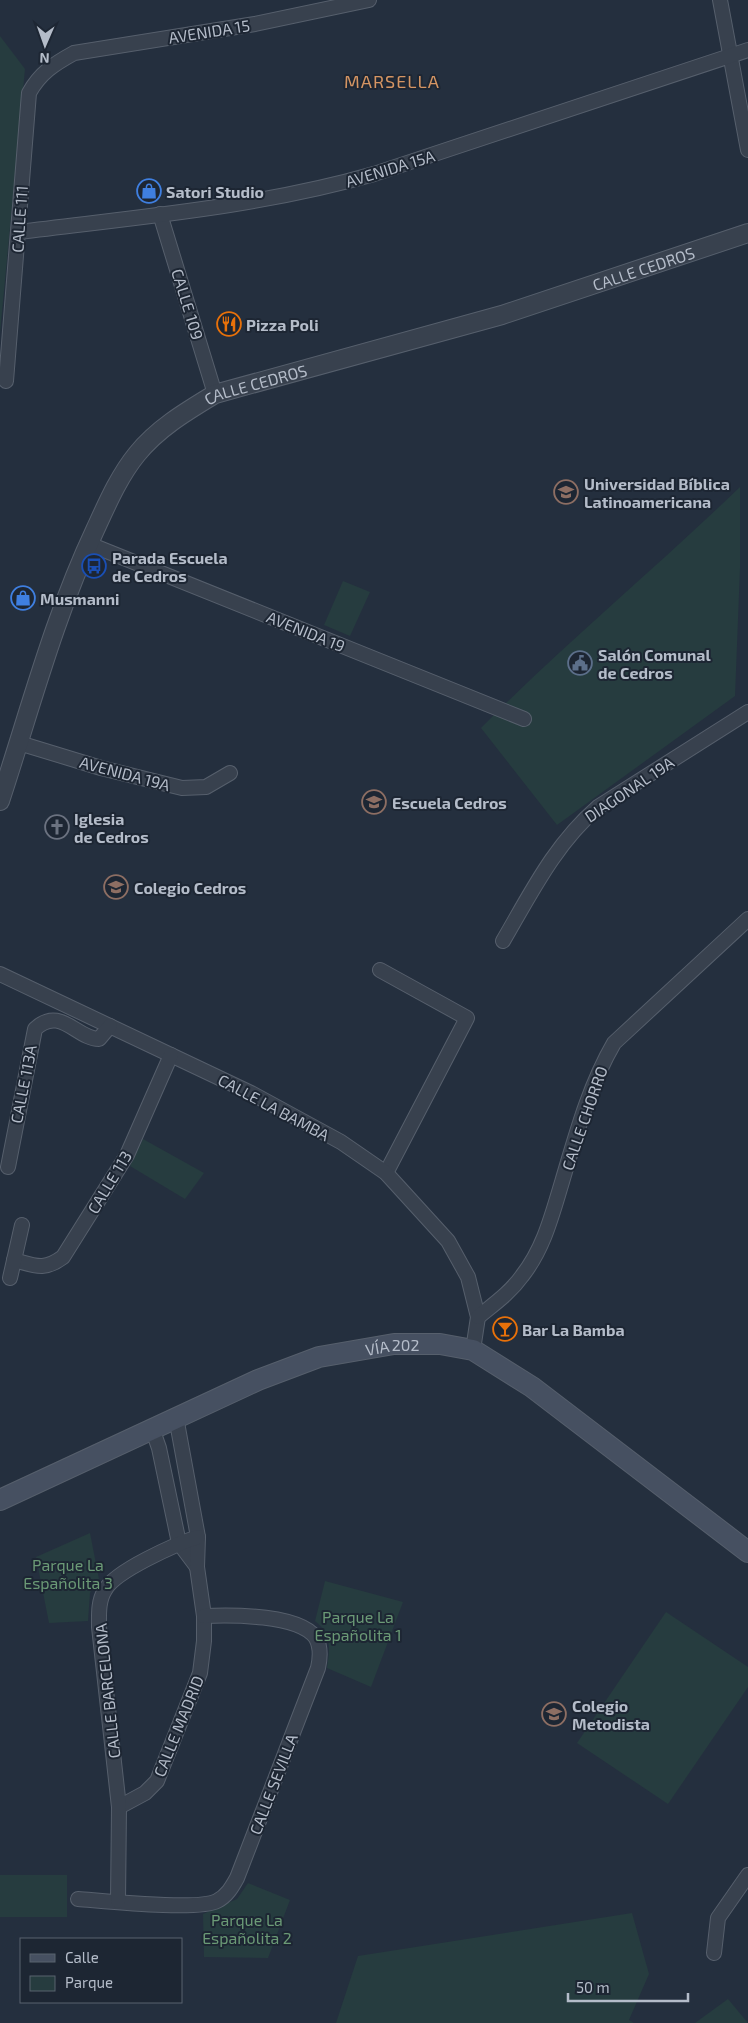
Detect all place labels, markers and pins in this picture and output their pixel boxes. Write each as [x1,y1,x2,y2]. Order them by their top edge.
shop icon: Satori Studio [136,178,162,204]
place label: Satori Studio [166,182,264,201]
restaurant icon: Pizza Poli [216,311,242,337]
place label: Pizza Poli [246,315,319,334]
place label: Universidad Bíblica Latinoamericana [584,474,730,511]
school or university icon: Universidad Bíblica Latinoamericana [553,479,579,505]
place label: Parada Escuela de Cedros [112,548,228,585]
bus stop icon: Parada Escuela de Cedros [81,553,107,579]
shop icon: Musmanni [10,585,36,611]
place label: Musmanni [40,589,120,608]
place label: Salón Comunal de Cedros [598,645,711,682]
public building icon: Salón Comunal de Cedros [567,650,593,676]
school or university icon: Escuela Cedros [361,789,387,815]
place label: Escuela Cedros [392,793,507,812]
place label: Iglesia de Cedros [74,809,149,846]
church icon: Iglesia de Cedros [44,814,70,840]
school or university icon: Colegio Cedros [103,874,129,900]
place label: Colegio Cedros [134,878,246,897]
bar icon: Bar La Bamba [492,1316,518,1342]
place label: Bar La Bamba [522,1320,625,1339]
place label: Colegio Metodista [572,1696,650,1733]
school or university icon: Colegio Metodista [541,1701,567,1727]

